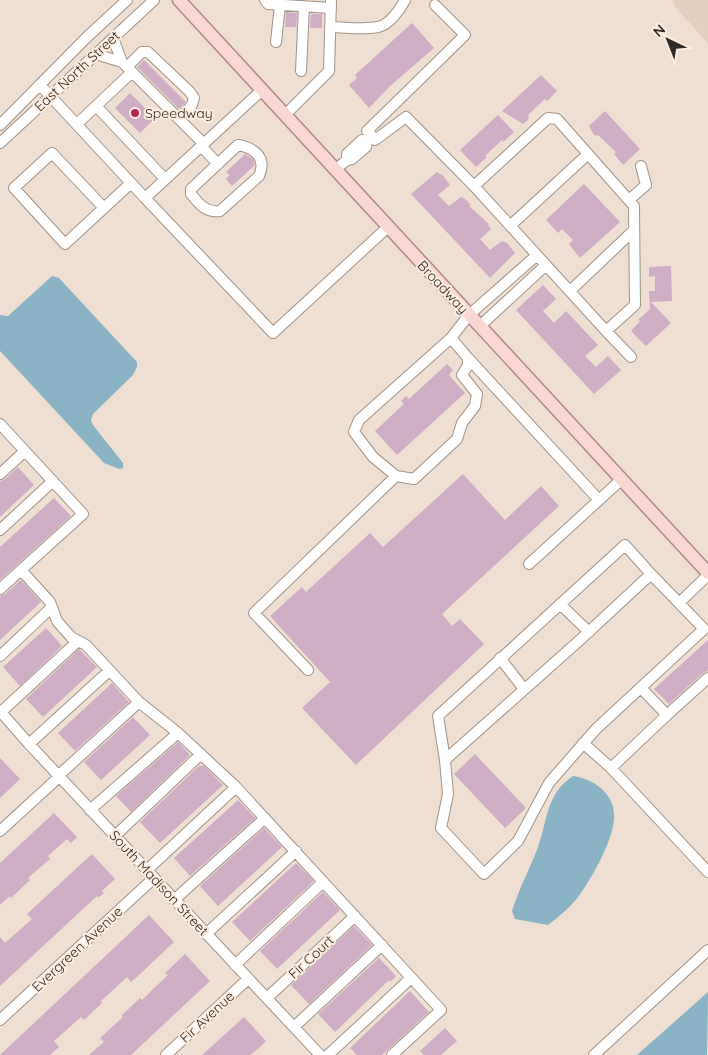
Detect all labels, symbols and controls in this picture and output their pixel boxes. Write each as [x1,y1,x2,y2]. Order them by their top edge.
north arrow [643,15,693,65]
text: N [649,20,669,41]
street label: East North Street [30,27,124,115]
place label: Speedway [145,104,213,122]
marker: Speedway [129,107,141,119]
street label: Broadway [414,256,472,318]
street label: South Madison Street [106,827,213,940]
street label: Evergreen Avenue [28,902,126,996]
street label: Fir Court [284,931,338,983]
street label: Fir Avenue [176,987,238,1047]

